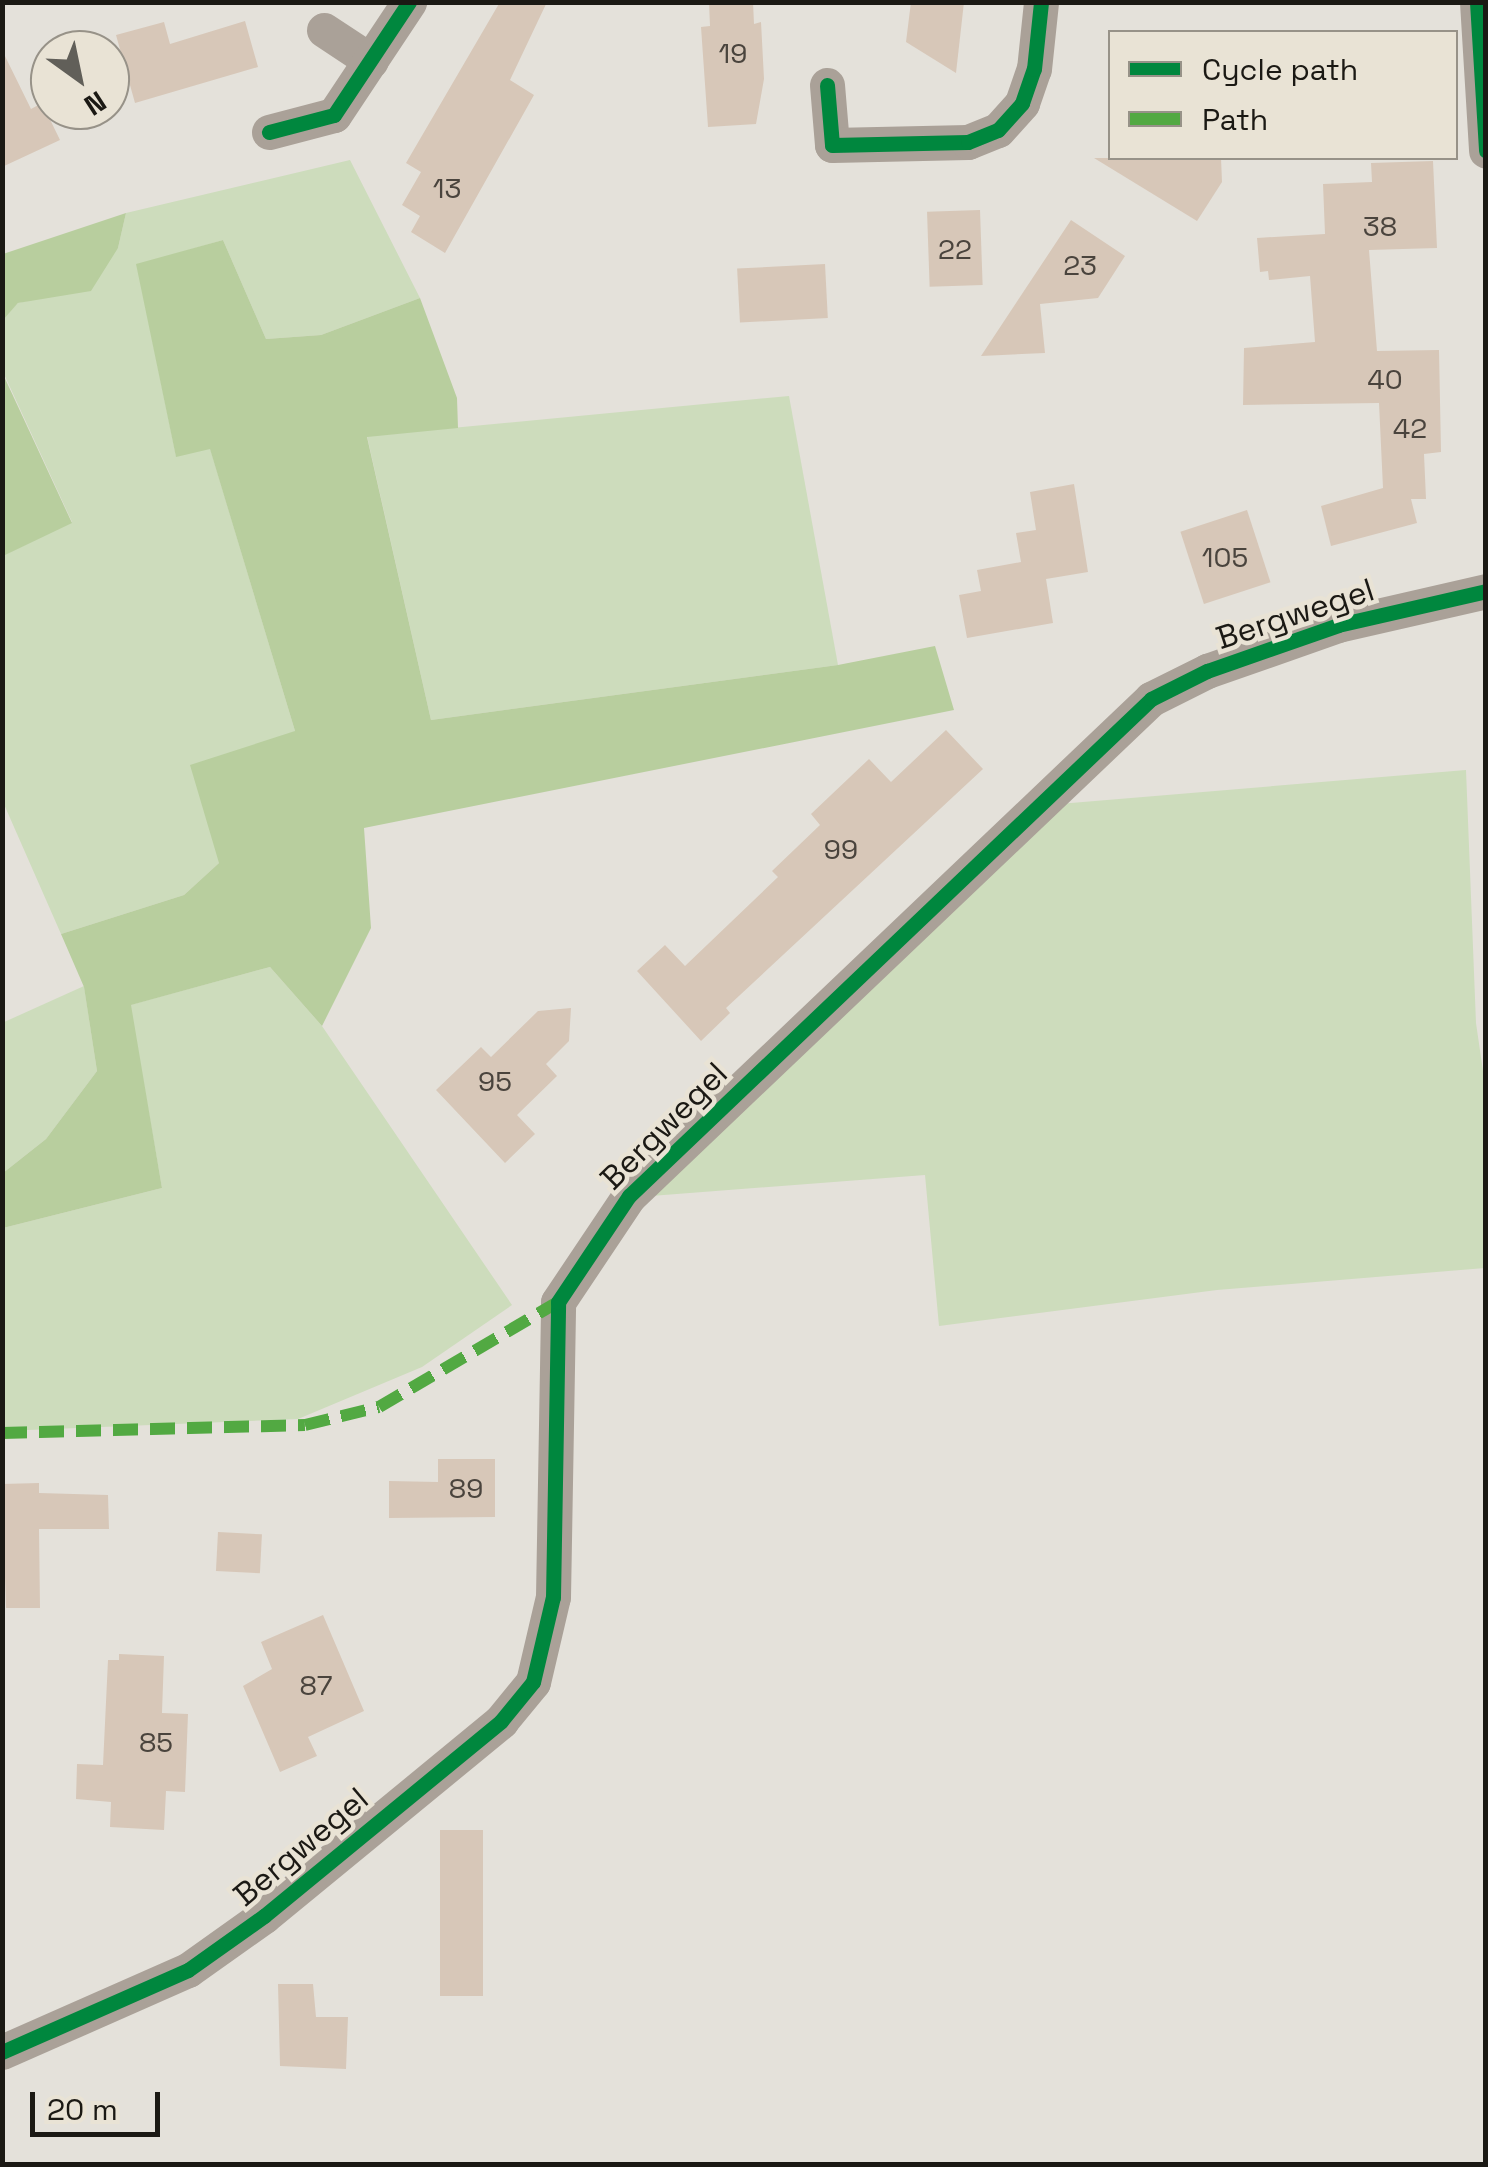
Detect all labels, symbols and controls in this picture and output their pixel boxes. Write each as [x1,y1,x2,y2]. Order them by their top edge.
north arrow [30,30,130,130]
legend [1108,30,1458,160]
house number: 19 [719,36,747,70]
text: Cycle path [1202,50,1358,89]
text: N [78,83,113,124]
text: Path [1202,100,1268,139]
house number: 13 [433,171,461,205]
house number: 38 [1363,209,1397,243]
house number: 22 [938,232,972,266]
house number: 23 [1063,248,1097,282]
house number: 40 [1367,362,1403,396]
house number: 42 [1393,411,1427,445]
house number: 105 [1202,540,1248,574]
street label: Bergwegel [1211,570,1379,658]
house number: 99 [824,832,858,866]
street label: Bergwegel [593,1055,735,1197]
house number: 95 [478,1064,512,1098]
house number: 89 [449,1471,483,1505]
house number: 87 [300,1668,332,1702]
house number: 85 [139,1725,173,1759]
street label: Bergwegel [226,1780,376,1914]
scale bar [35,2072,165,2134]
text: 20 m [47,2090,118,2129]

